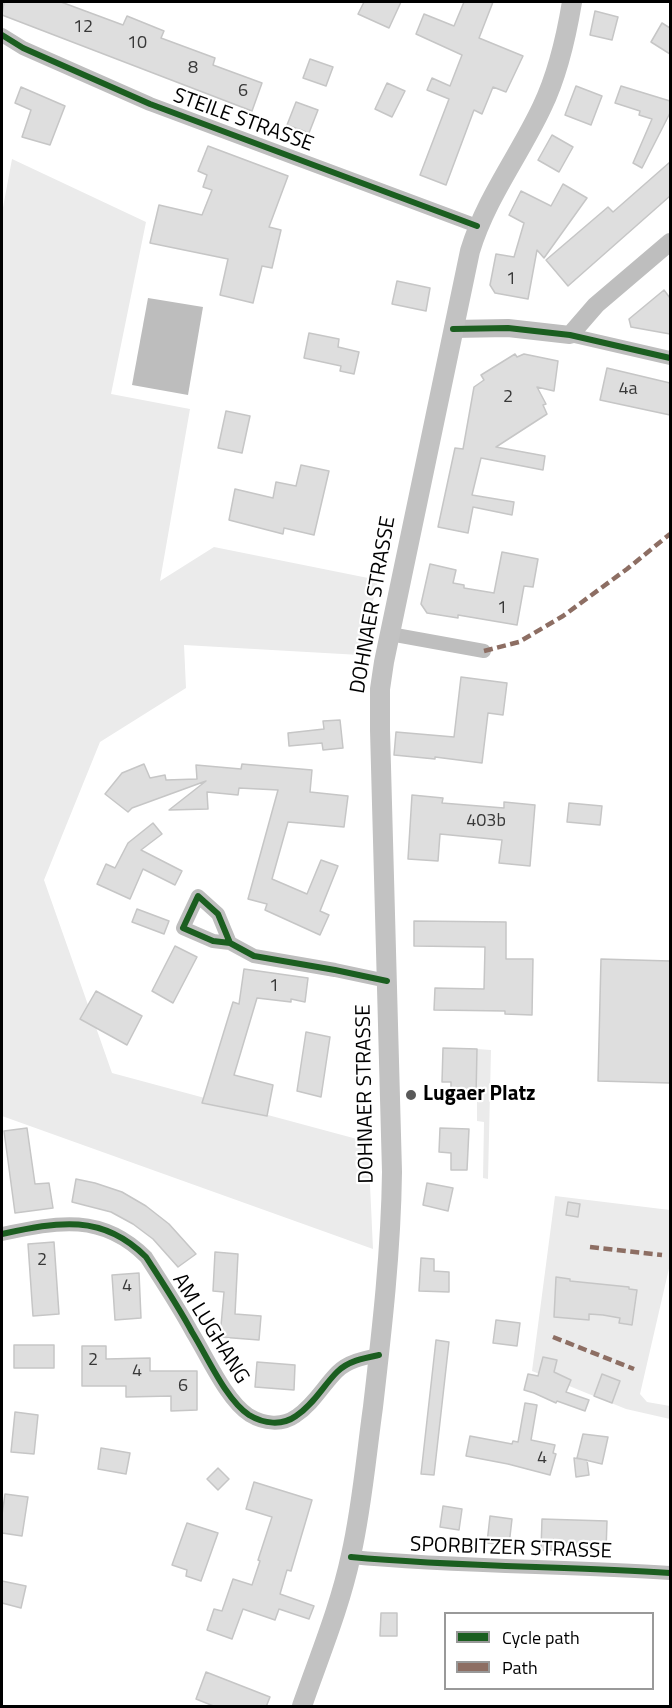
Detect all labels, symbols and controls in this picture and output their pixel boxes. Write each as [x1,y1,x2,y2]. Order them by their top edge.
house number: 12 [73,17,93,39]
house number: 10 [127,33,147,55]
house number: 8 [188,58,198,80]
house number: 6 [238,81,248,103]
street label: STEILE STRASSE [169,84,317,158]
house number: 1 [506,269,516,291]
house number: 4a [618,379,638,401]
house number: 2 [503,387,513,409]
street label: DOHNAER STRASSE [346,514,402,696]
house number: 1 [497,598,507,620]
house number: 403b [466,811,506,833]
house number: 1 [269,976,279,998]
street label: DOHNAER STRASSE [352,1004,380,1184]
place label: Lugaer Platz [423,1082,536,1108]
marker: Lugaer Platz [404,1088,418,1102]
house number: 2 [37,1250,47,1272]
street label: AM LUGHANG [166,1269,254,1389]
house number: 4 [122,1276,132,1298]
house number: 2 [88,1350,98,1372]
house number: 4 [132,1361,142,1383]
house number: 6 [178,1376,188,1398]
house number: 4 [537,1448,547,1470]
street label: SPORBITZER STRASSE [410,1533,612,1565]
legend [444,1612,654,1690]
text: Cycle path [502,1624,580,1651]
text: Path [502,1654,538,1681]

